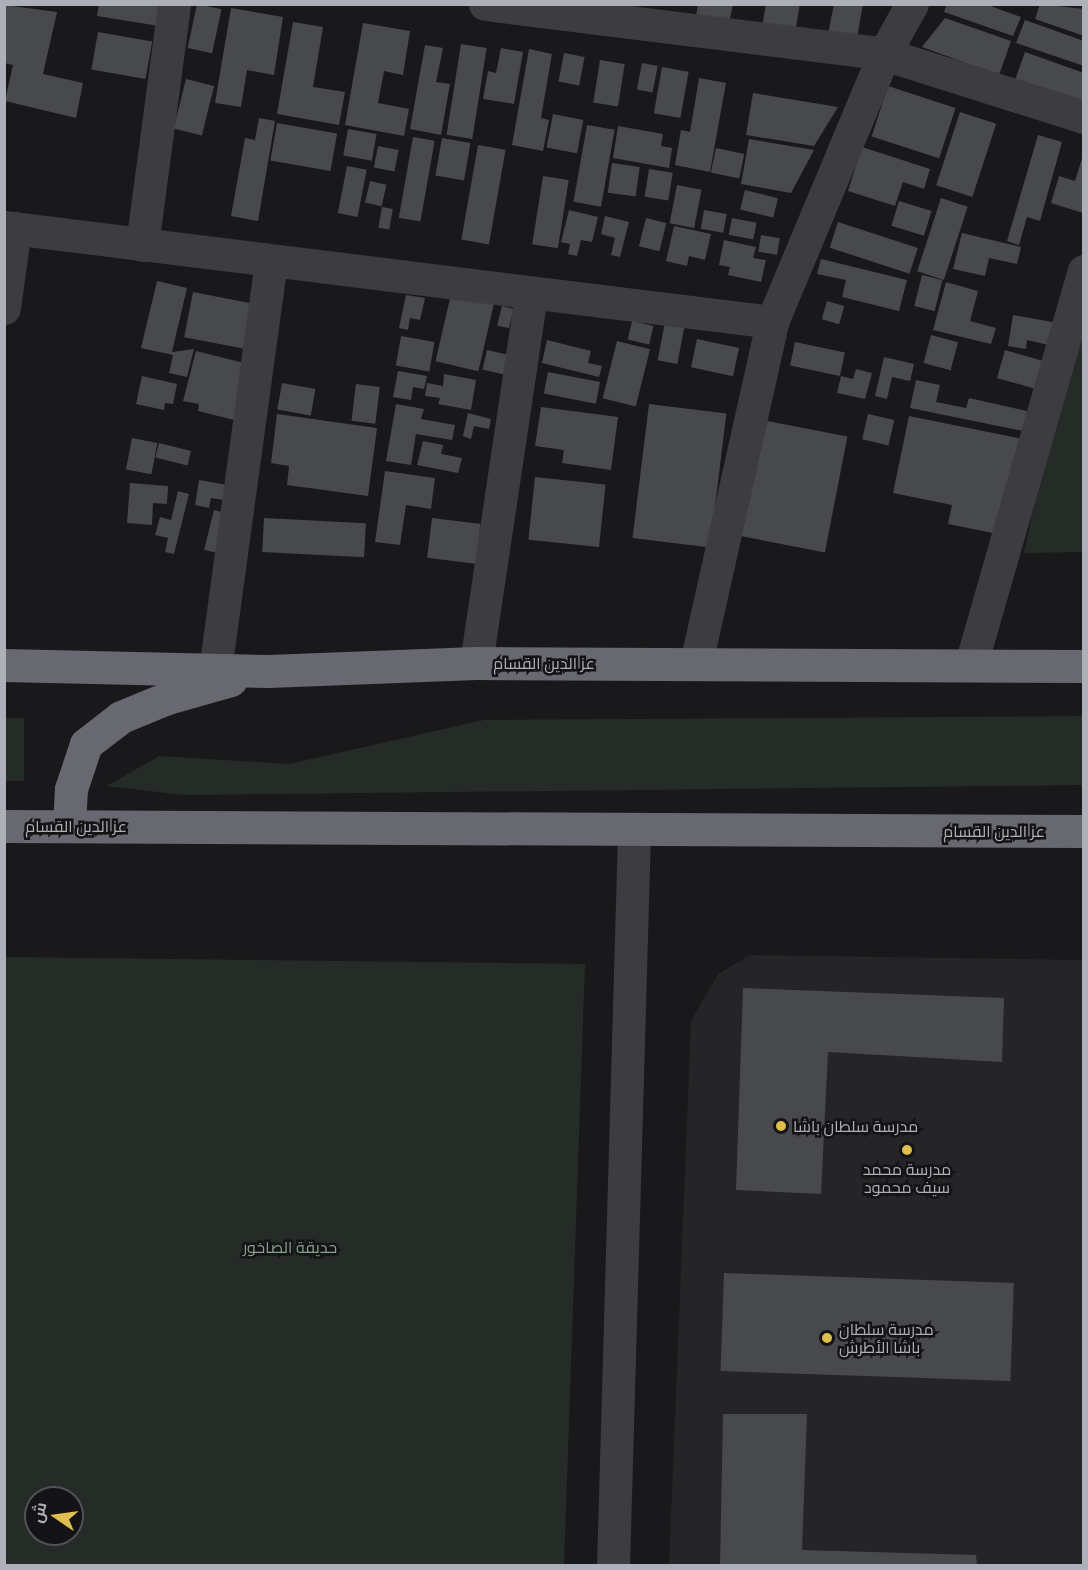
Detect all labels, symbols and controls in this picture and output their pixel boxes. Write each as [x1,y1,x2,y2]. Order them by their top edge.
street label: عز الدين القسام [493,653,595,673]
street label: عز الدين القسام [25,816,127,836]
street label: عز الدين القسام [943,821,1045,841]
place label: مدرسة سلطان باشا [793,1116,918,1136]
marker: مدرسة سلطان باشا [774,1119,788,1133]
marker: مدرسة محمد سيف محمود [900,1143,914,1157]
place label: مدرسة محمد سيف محمود [863,1159,951,1197]
park label: حديقة الصاخور [243,1237,337,1257]
place label: مدرسة سلطان باشا الأطرش [839,1319,934,1357]
marker: مدرسة سلطان باشا الأطرش [820,1331,834,1345]
north arrow [24,1486,84,1546]
text: ش [25,1500,51,1525]

